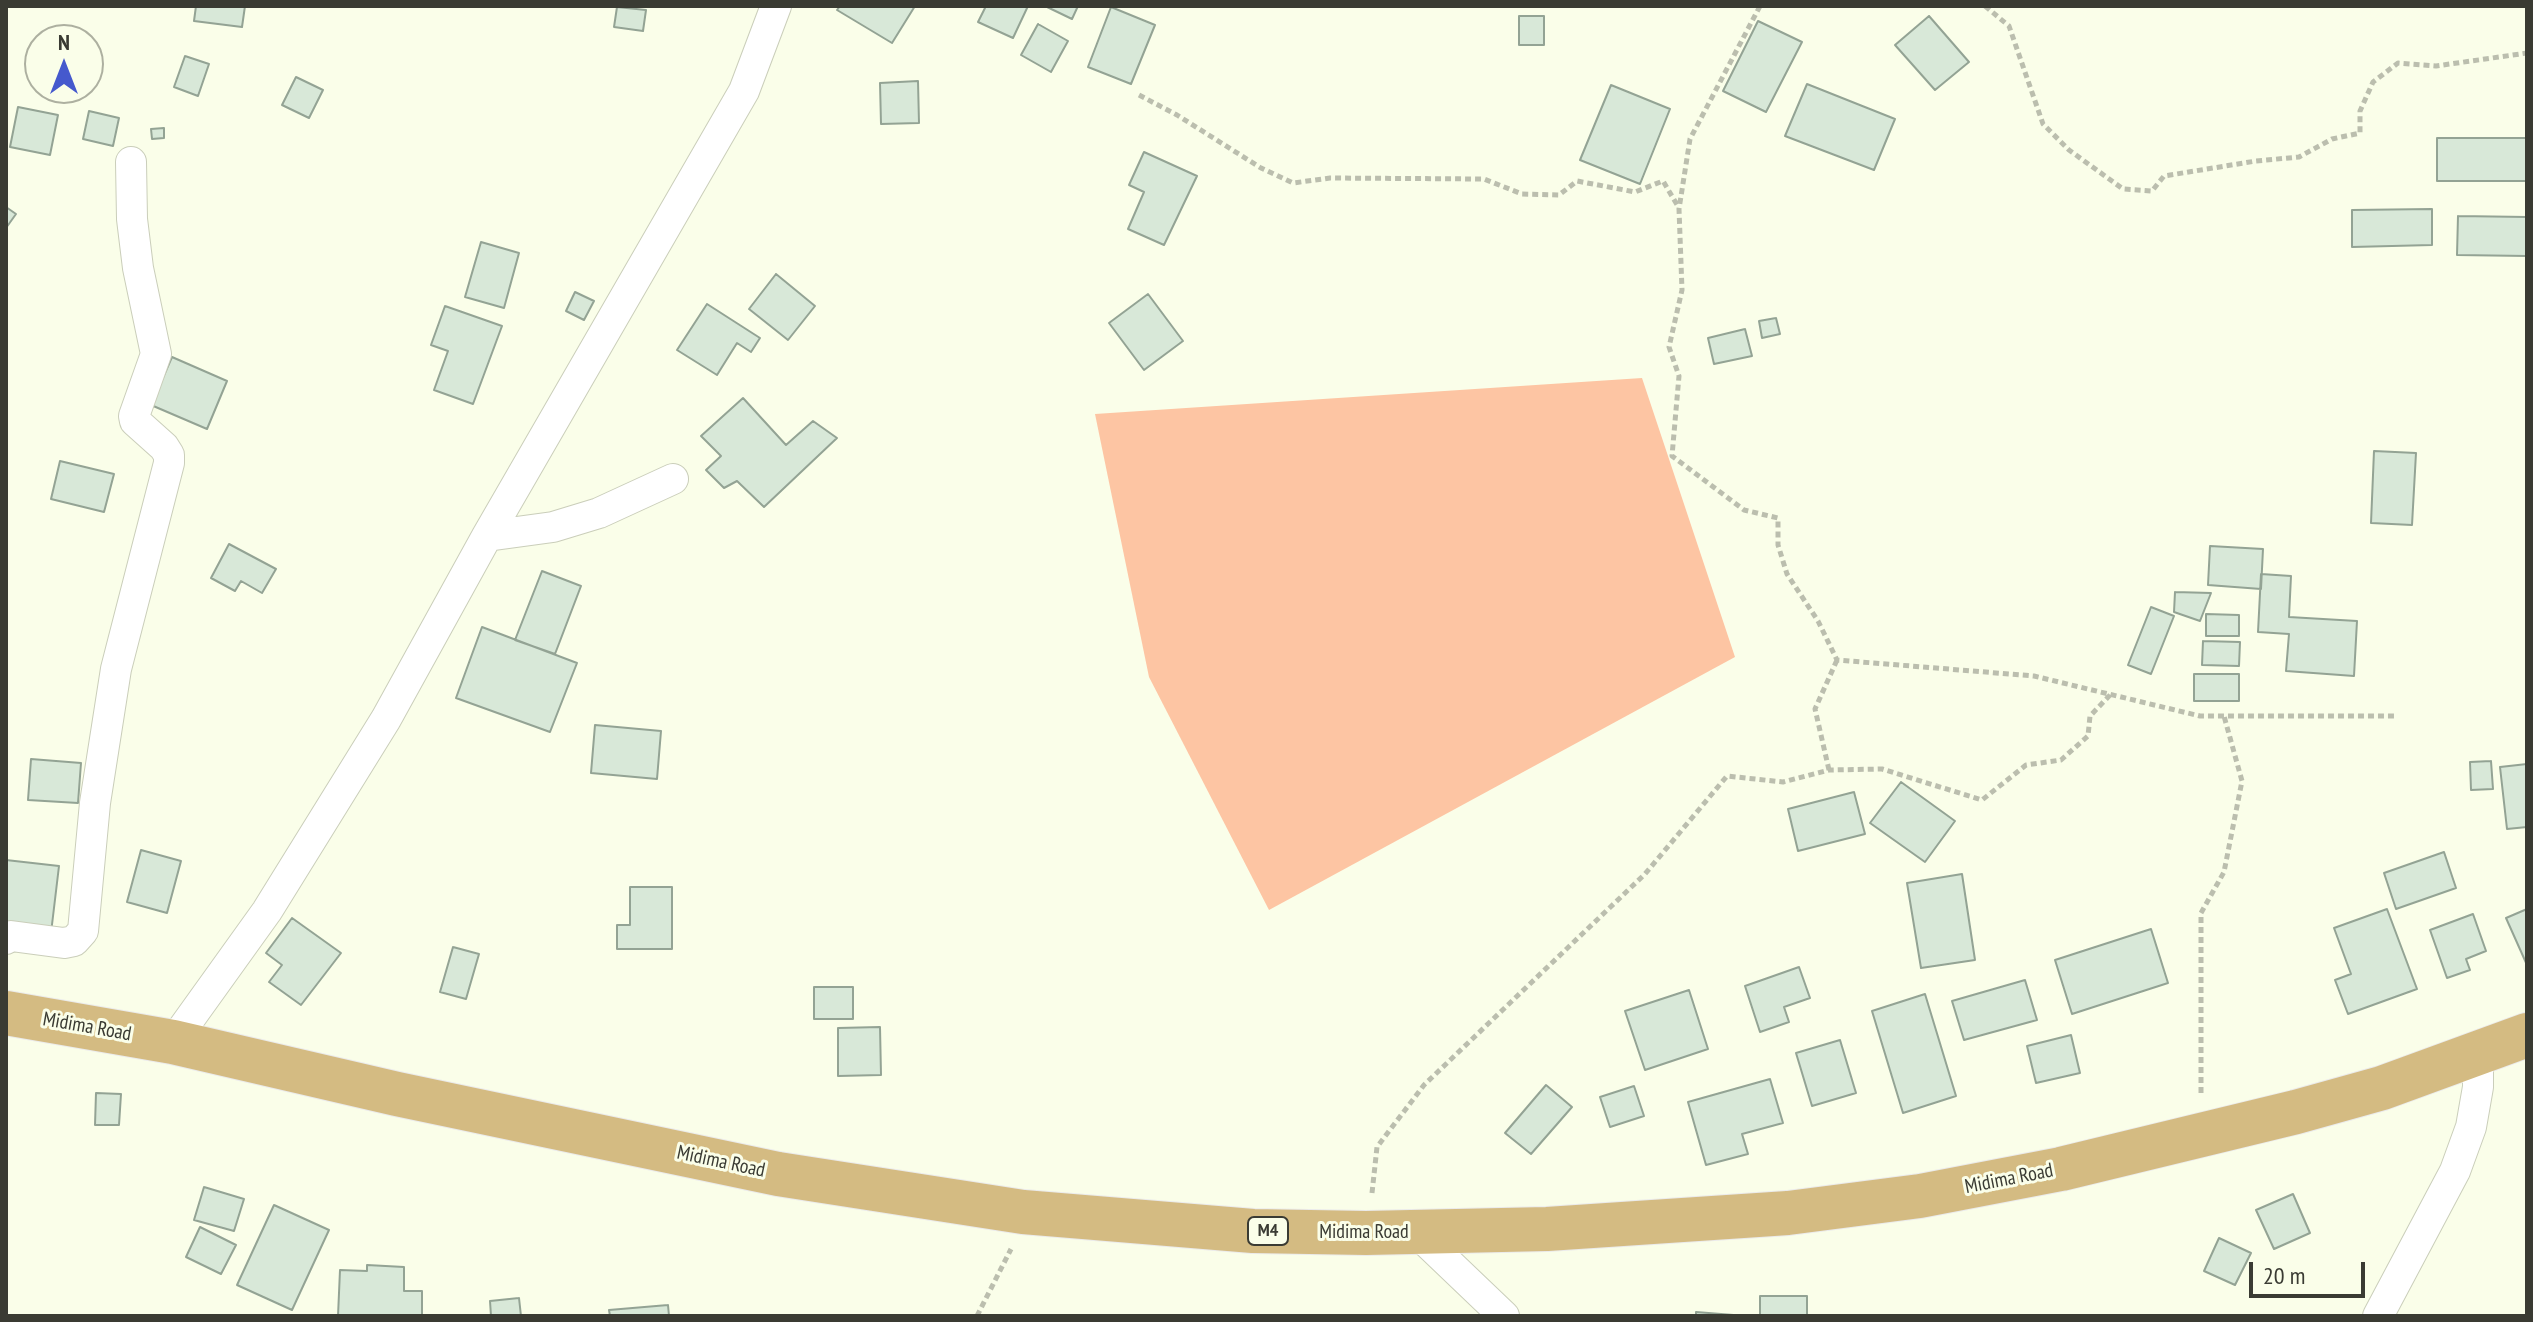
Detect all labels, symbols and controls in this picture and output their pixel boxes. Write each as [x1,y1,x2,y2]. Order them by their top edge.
north arrow [24,24,104,104]
text: N [58,28,70,56]
street label: Midima Road [41,1007,133,1047]
street label: Midima Road [675,1141,767,1183]
street label: Midima Road [1963,1159,2055,1199]
road number: M4 [1248,1217,1288,1245]
street label: Midima Road [1319,1220,1409,1244]
scale bar [2253,1246,2369,1296]
text: 20 m [2263,1260,2305,1291]

